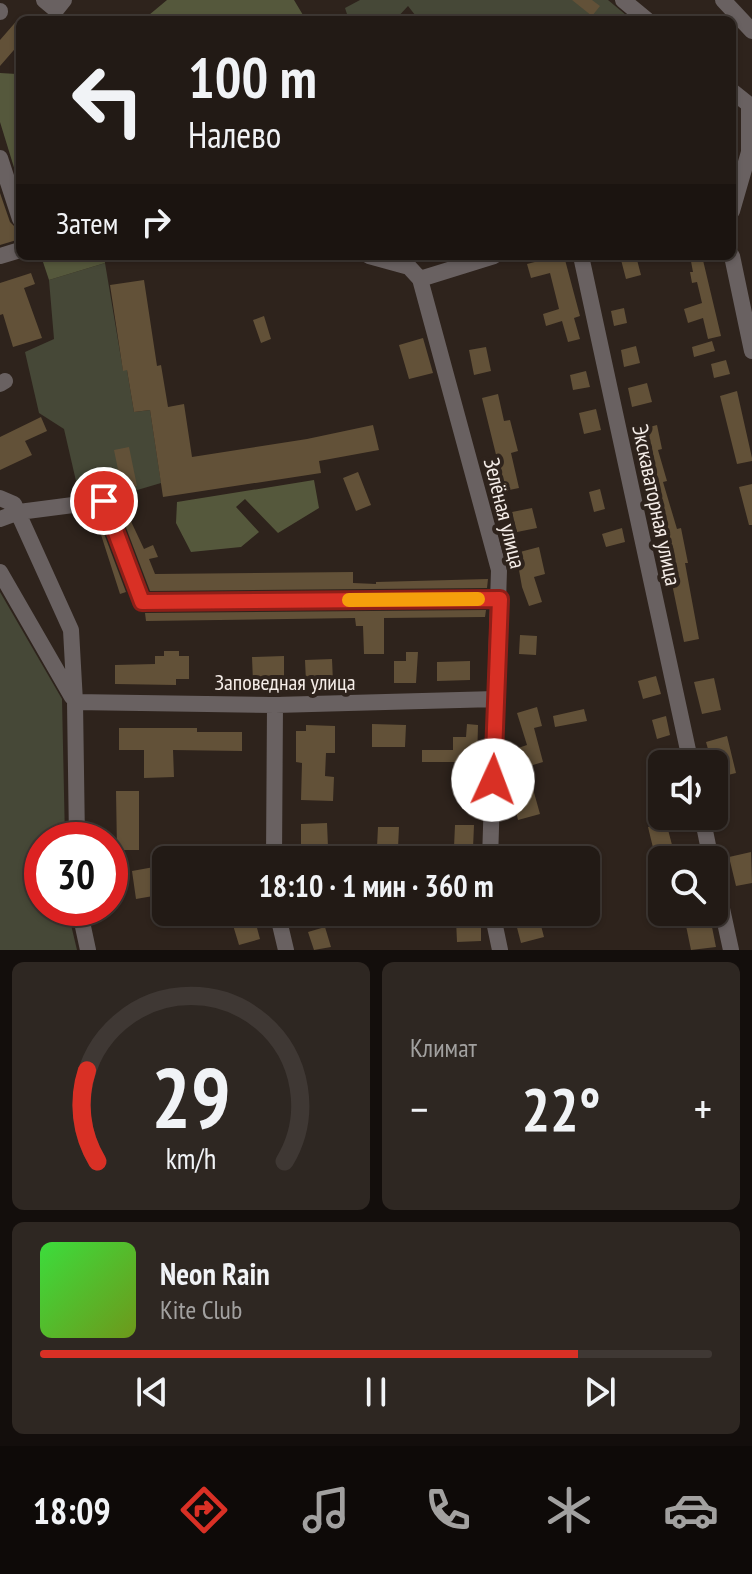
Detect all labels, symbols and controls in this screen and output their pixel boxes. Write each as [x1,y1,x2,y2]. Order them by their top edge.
text: 100 m [188,41,317,113]
icon: left [56,48,160,152]
text: Налево [188,111,281,158]
icon: right [134,200,178,244]
text: Затем [56,203,118,242]
street label: Экскаваторная улица [626,422,688,588]
street label: Зелёная улица [478,455,532,571]
pin [70,467,138,535]
icon: arrive [82,479,126,523]
street label: Заповедная улица [214,668,356,696]
position arrow [451,738,535,822]
map controls [648,750,728,926]
button: sound [648,750,728,830]
speed limit sign: 30 [24,822,128,926]
button: search [648,846,728,926]
text: 18:10 · 1 мин · 360 m [258,866,494,905]
text: Климат [410,1031,477,1064]
text: 29 [151,1043,231,1151]
text: 22° [521,1070,601,1148]
text: − [410,1080,428,1137]
text: + [694,1080,712,1137]
text: km/h [166,1140,216,1177]
text: Neon Rain [160,1254,270,1293]
text: Kite Club [160,1293,242,1326]
icon: previous [130,1370,174,1414]
icon: pause [354,1370,398,1414]
icon: next [578,1370,622,1414]
icon: directions [176,1482,232,1538]
icon: music [298,1482,354,1538]
icon: phone [420,1482,476,1538]
icon: climate [541,1482,597,1538]
icon: car [663,1482,719,1538]
text: 18:09 [33,1487,111,1534]

